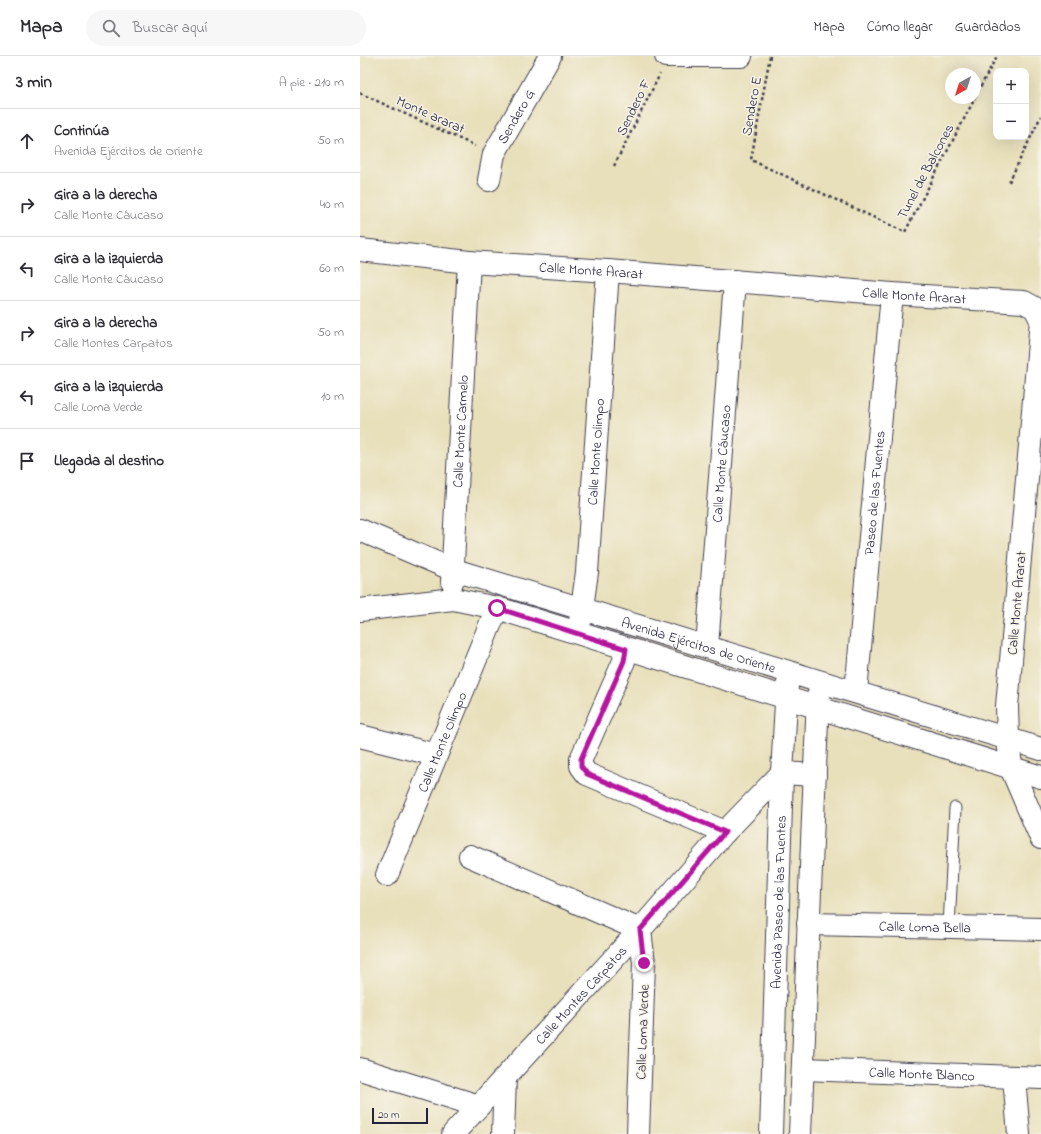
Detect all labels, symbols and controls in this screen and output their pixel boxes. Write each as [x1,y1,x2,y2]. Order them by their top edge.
search box [86,10,366,46]
text: Mapa [20,14,62,41]
icon: search [100,17,122,39]
text: Buscar aquí [132,17,207,39]
text: Mapa [814,17,845,38]
text: Cómo llegar [867,17,933,38]
text: Guardados [955,17,1021,38]
north arrow [945,68,981,104]
map controls [993,68,1029,140]
button: + [993,68,1029,104]
text: 3 min [16,70,52,95]
text: A pie · 210 m [279,73,344,92]
street label: Sendero E [737,75,768,138]
street label: Sendero F [612,76,657,139]
street label: Sendero G [493,85,541,148]
street label: Monte ararat [393,91,468,140]
button: − [993,104,1029,140]
text: Continúa [54,120,109,142]
street label: Tunel de Balcones [892,120,960,223]
icon: ahead [16,130,38,152]
text: 50 m [318,131,344,150]
text: Avenida Ejércitos de Oriente [54,142,203,161]
text: Gira a la derecha [54,184,157,206]
icon: right [16,194,38,216]
text: 40 m [320,195,344,214]
text: Calle Monte Cáucaso [54,206,163,225]
text: Gira a la izquierda [54,248,163,270]
icon: left [16,258,38,280]
street label: Calle Monte Ararat [538,258,644,286]
text: 60 m [319,259,344,278]
text: Calle Monte Cáucaso [54,270,163,289]
street label: Calle Monte Ararat [861,283,967,310]
text: Gira a la derecha [54,312,157,334]
icon: right [16,322,38,344]
text: 50 m [318,323,344,342]
text: Calle Montes Carpatos [54,334,173,353]
street label: Calle Monte Carmelo [448,374,475,488]
text: Gira a la izquierda [54,376,163,398]
icon: left [16,386,38,408]
text: 10 m [321,387,344,406]
text: Calle Loma Verde [54,398,143,417]
street label: Calle Monte Olimpo [583,398,611,506]
street label: Calle Monte Cáucaso [708,404,737,523]
street label: Paseo de las Fuentes [859,430,892,556]
icon: arrive [16,450,38,472]
text: Llegada al destino [54,450,164,472]
street label: Calle Monte Ararat [1003,550,1033,656]
route start [488,599,506,617]
street label: Avenida Ejércitos de Oriente [619,613,779,680]
street label: Calle Monte Olimpo [413,689,473,796]
street label: Avenida Paseo de las Fuentes [766,815,793,989]
street label: Calle Loma Bella [879,917,971,939]
street label: Calle Montes Carpatos [531,941,633,1050]
route end [635,954,653,972]
street label: Calle Loma Verde [631,983,656,1080]
street label: Calle Monte Blanco [869,1063,975,1087]
scale bar [372,1106,428,1125]
text: 20 m [378,1107,400,1123]

